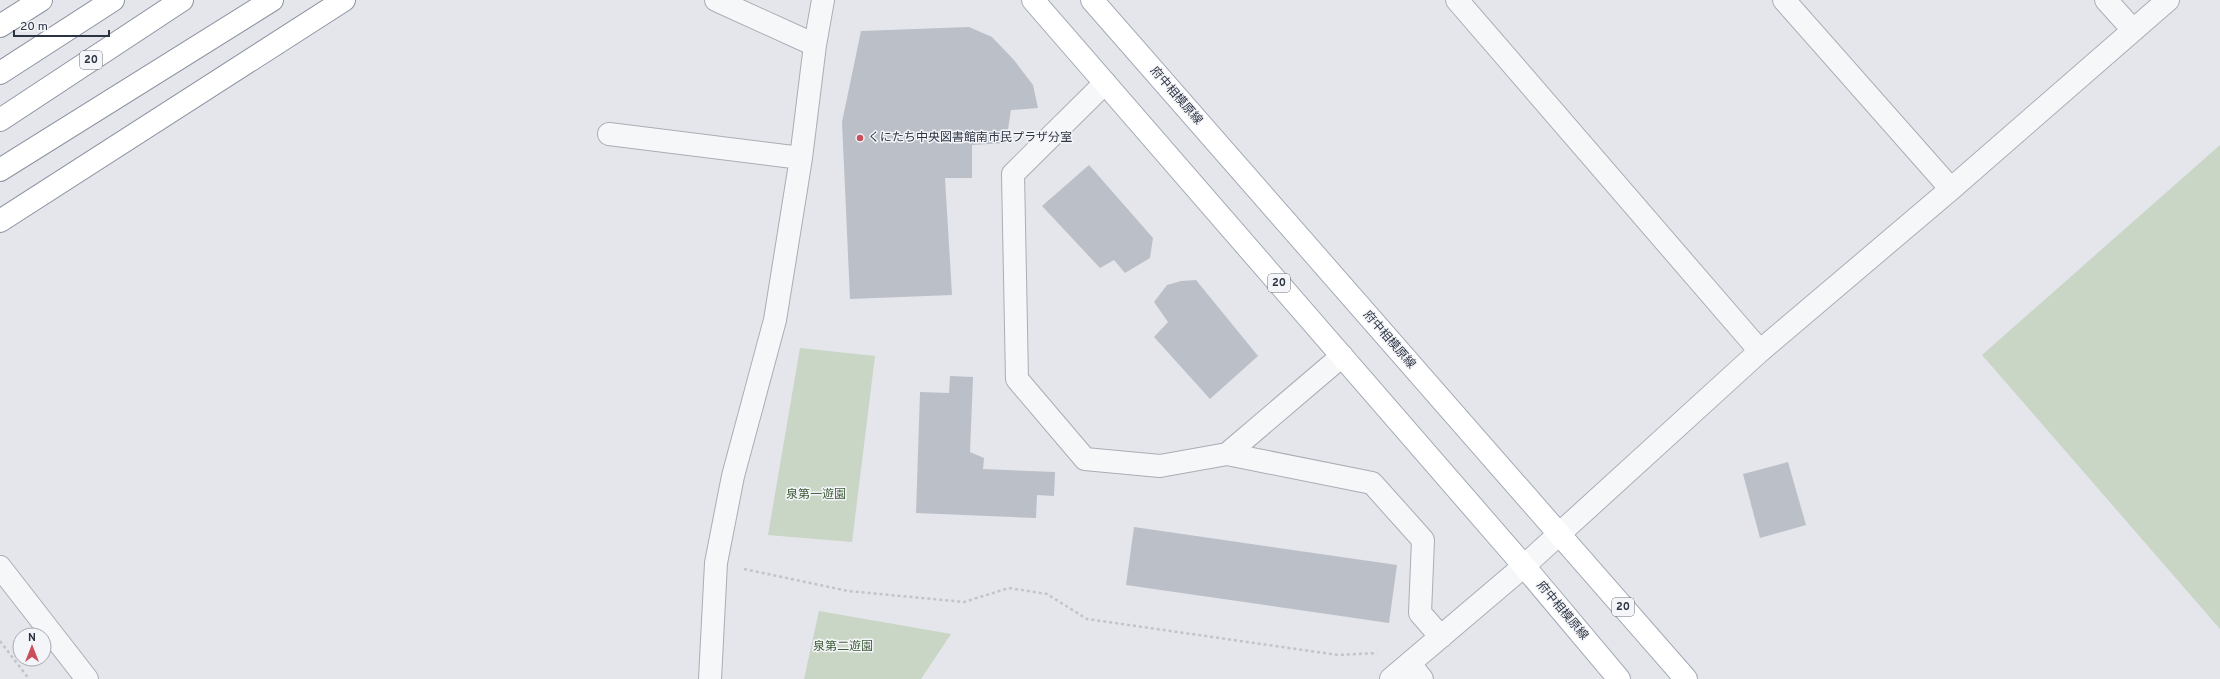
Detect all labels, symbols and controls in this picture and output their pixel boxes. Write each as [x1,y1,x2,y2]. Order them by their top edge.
scale bar [14,12,109,38]
text: 20 m [20,19,48,35]
road number: 20 [80,51,102,69]
street label: 府中相模原線 [1146,64,1206,128]
place label: くにたち中央図書館南市民プラザ分室 [868,130,1072,146]
marker: くにたち中央図書館南市民プラザ分室 [855,133,865,143]
road number: 20 [1268,274,1290,292]
street label: 府中相模原線 [1359,308,1419,372]
park label: 泉第一遊園 [786,487,846,503]
street label: 府中相模原線 [1533,578,1591,644]
road number: 20 [1612,598,1634,616]
north arrow [12,627,52,667]
text: N [28,631,36,645]
park label: 泉第二遊園 [813,639,873,655]

